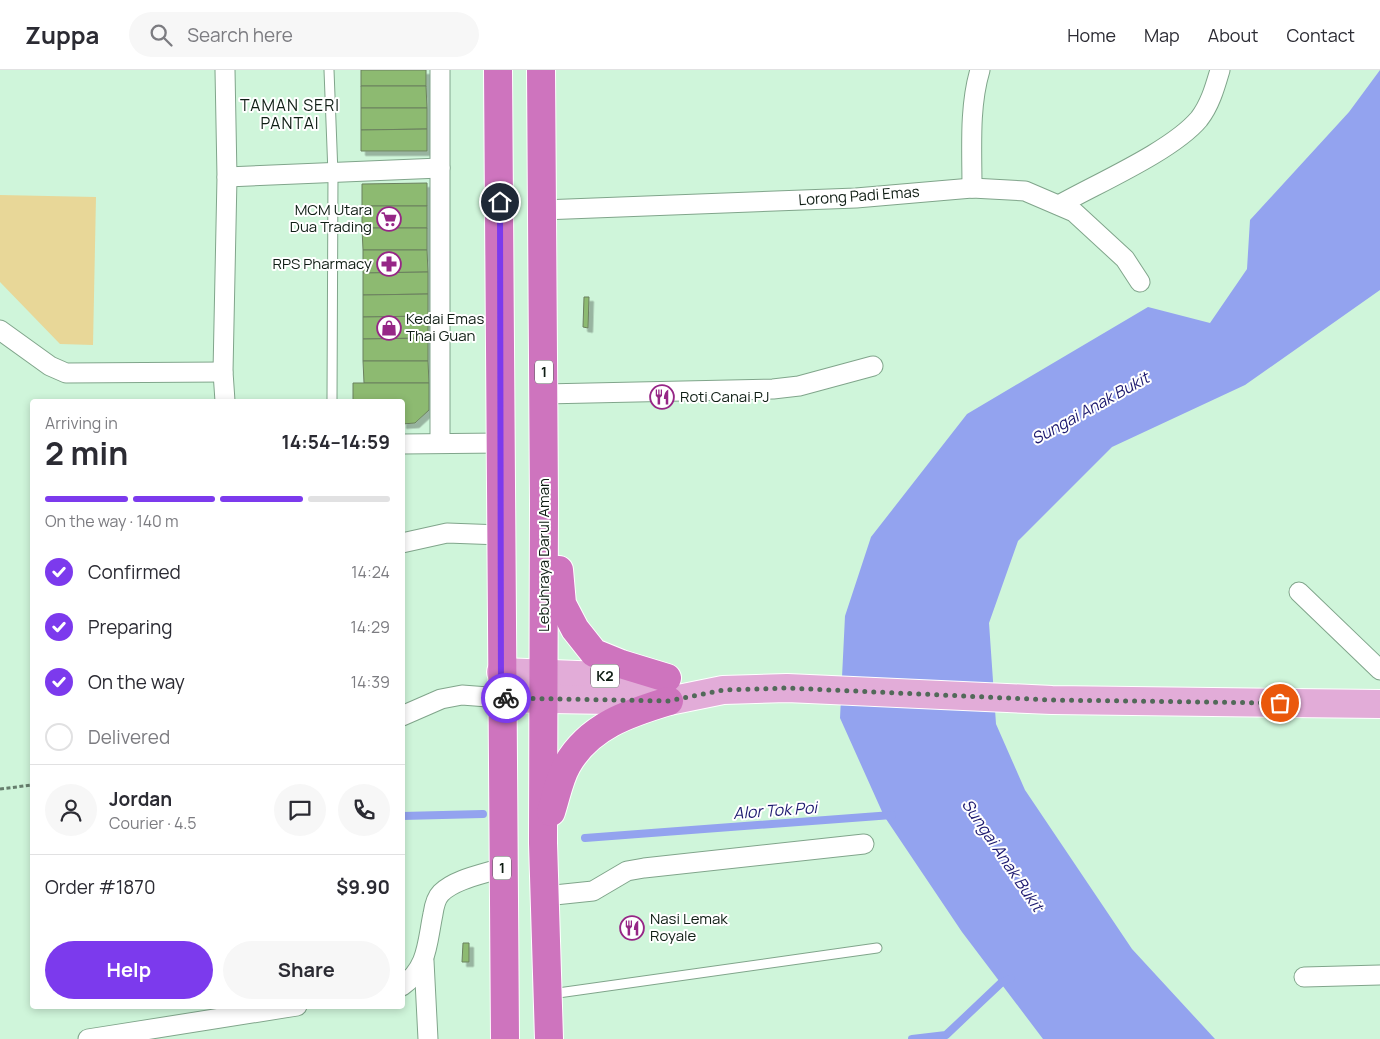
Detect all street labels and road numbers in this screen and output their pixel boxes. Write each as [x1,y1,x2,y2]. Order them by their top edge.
street label: Lorong Padi Emas [798,181,920,210]
road number: 1 [535,360,553,384]
street label: Lebuhraya Darul Aman [533,478,554,632]
road number: K2 [591,664,619,688]
road number: 1 [493,856,511,880]

